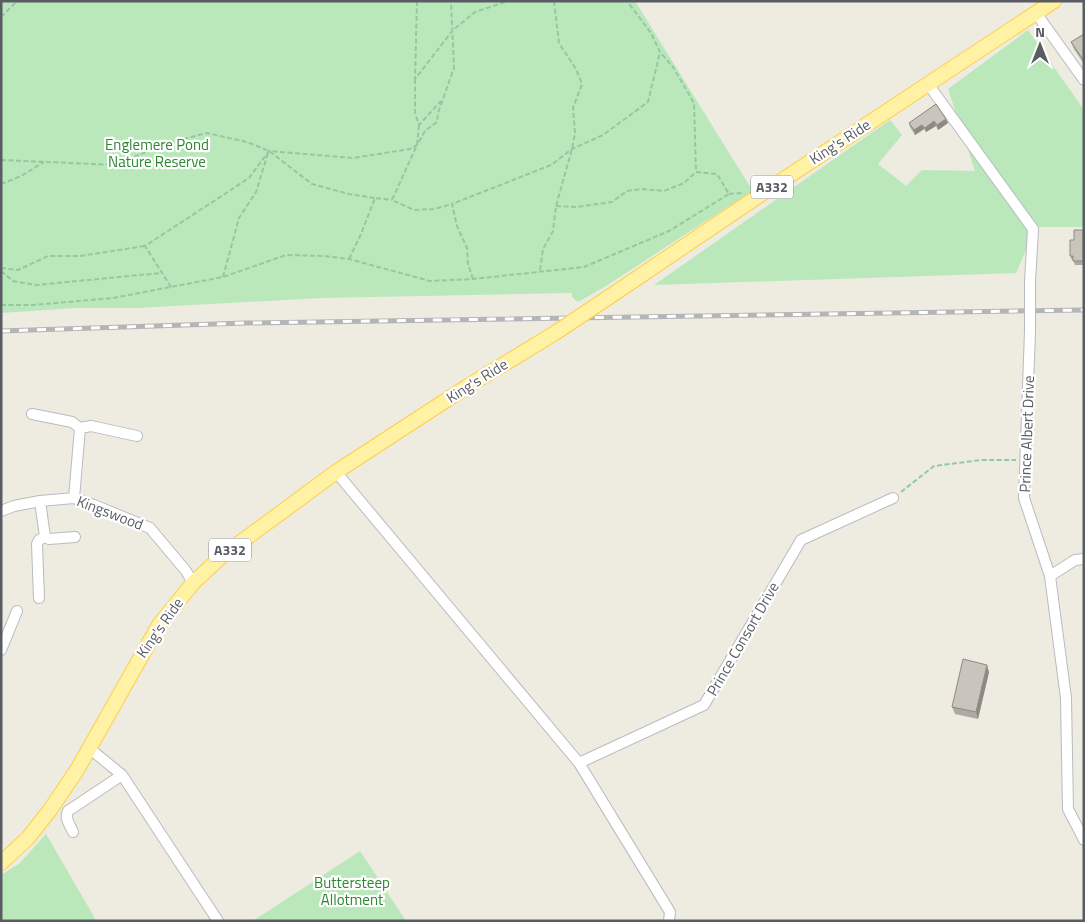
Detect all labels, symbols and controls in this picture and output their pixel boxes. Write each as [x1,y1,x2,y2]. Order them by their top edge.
north arrow [1015,20,1065,70]
text: N [1035,21,1045,42]
street label: King's Ride [805,113,875,170]
park label: Englemere Pond Nature Reserve [105,133,209,173]
road number: A332 [751,176,793,198]
street label: King's Ride [441,353,512,409]
street label: Prince Albert Drive [1013,375,1040,493]
street label: Kingswood [74,489,147,536]
road number: A332 [209,538,251,562]
street label: Prince Consort Drive [701,577,785,700]
street label: King's Ride [130,593,189,663]
park label: Buttersteep Allotment [314,871,390,911]

